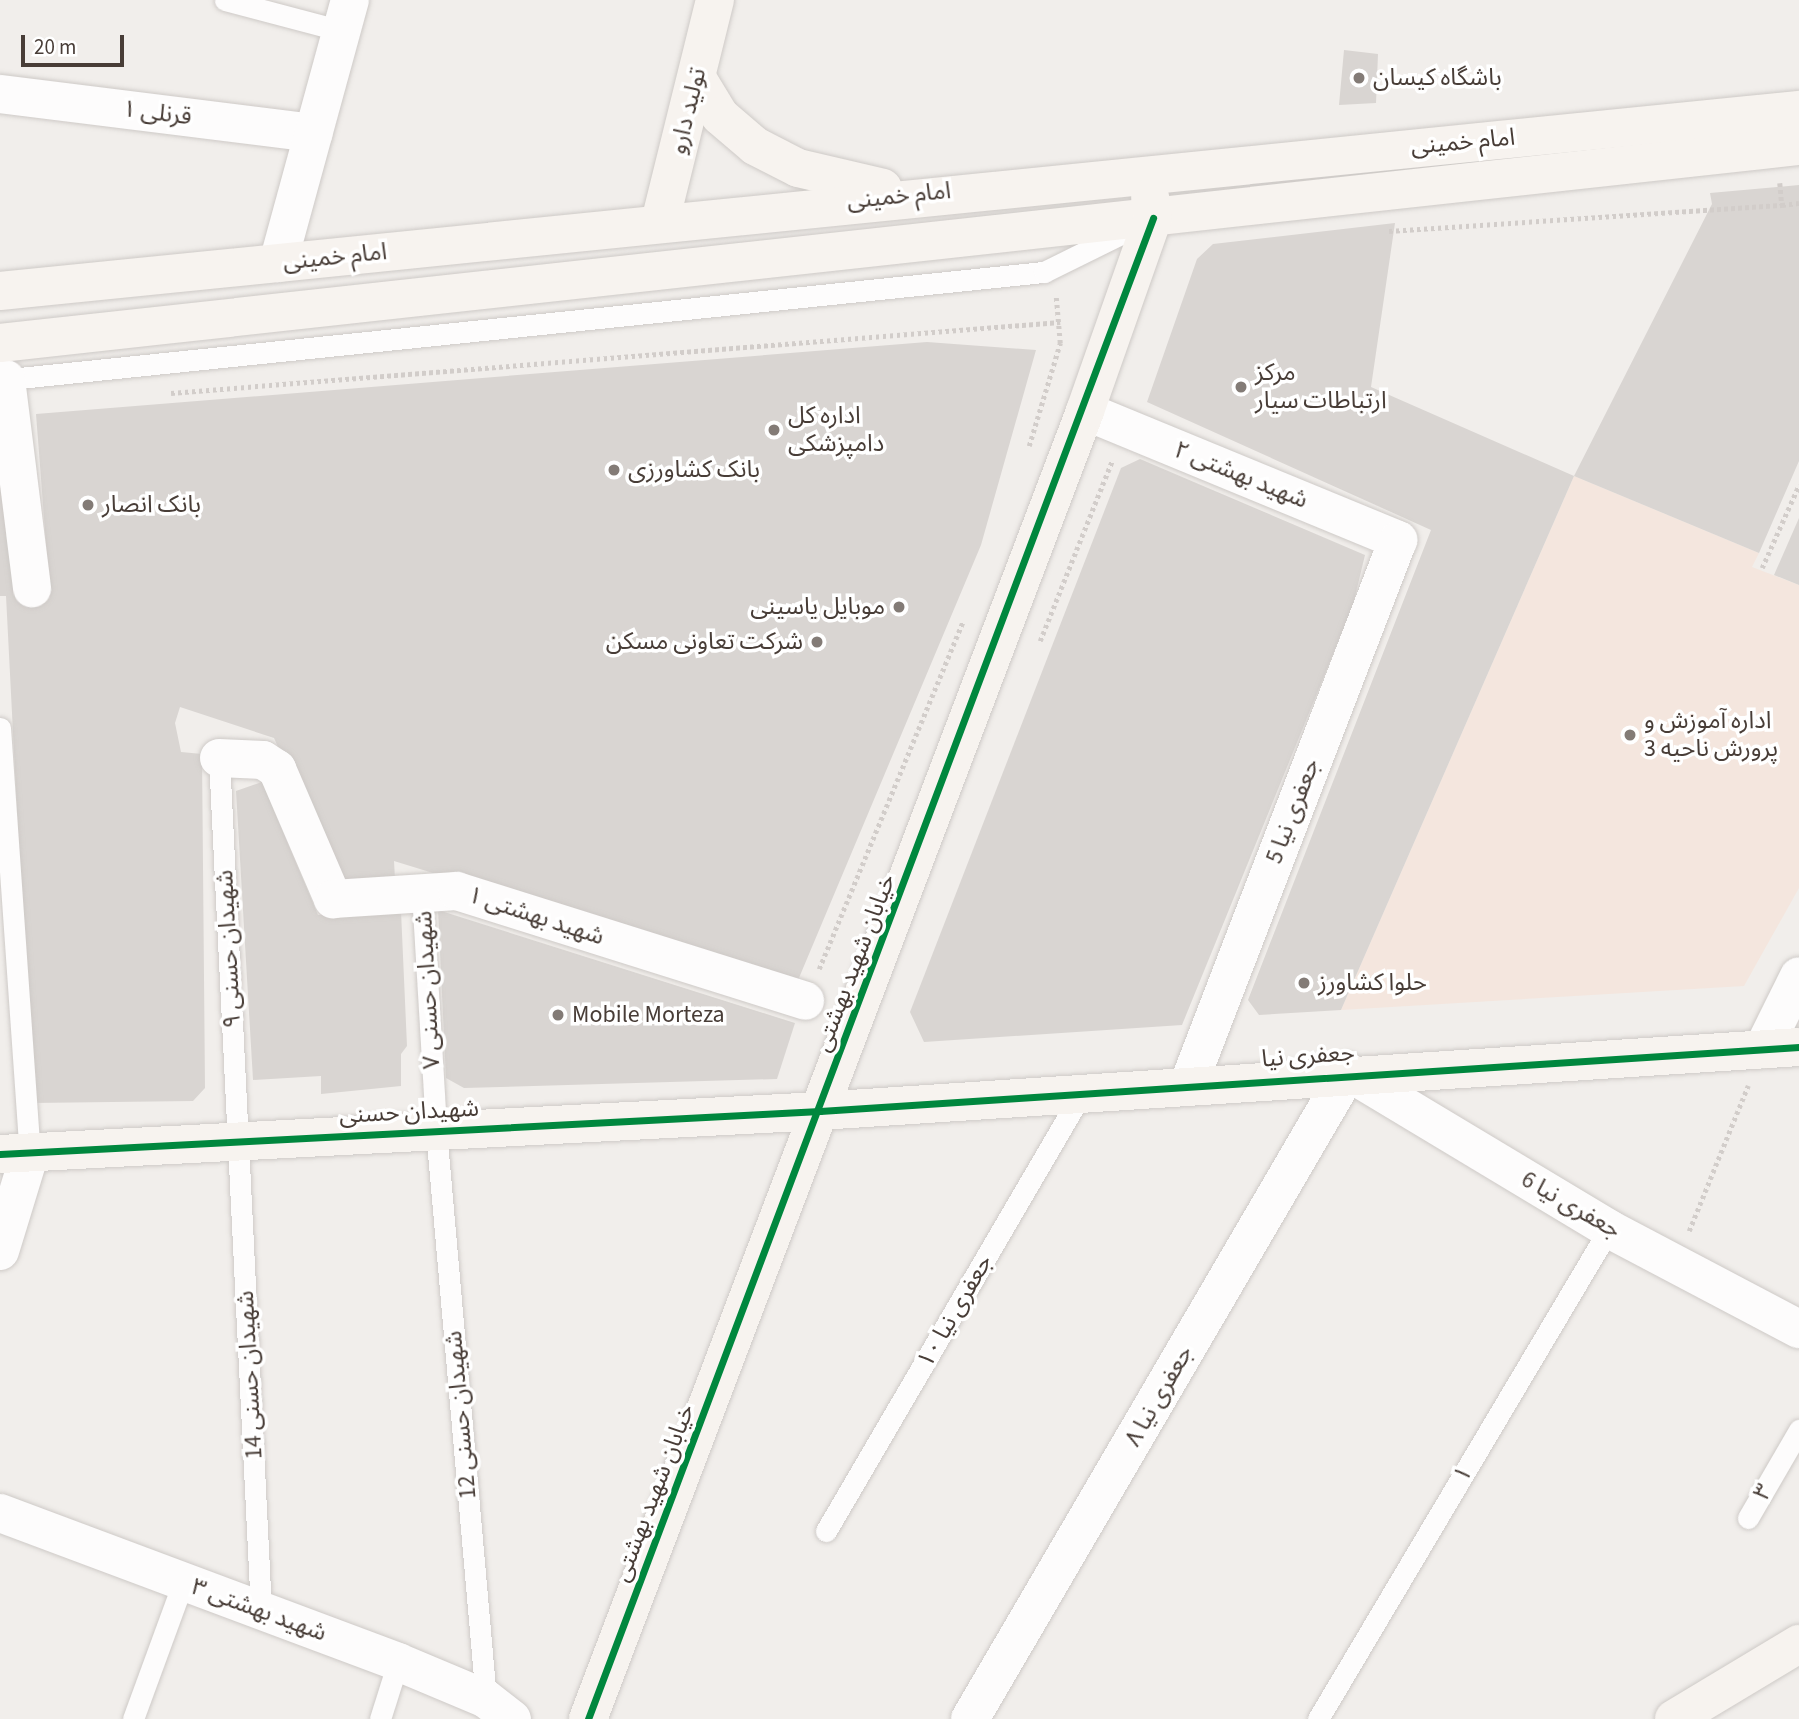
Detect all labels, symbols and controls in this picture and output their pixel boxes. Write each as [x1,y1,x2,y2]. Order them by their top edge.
scale bar [24,21,128,65]
text: 20 m [34,32,76,62]
place label: باشگاه کیسان [1373,64,1502,92]
street label: تولید دارو [663,65,713,157]
marker: باشگاه کیسان [1351,70,1367,86]
street label: قرنلی ۱ [121,94,193,132]
street label: امام خمینی [1410,123,1516,161]
street label: امام خمینی [845,176,953,216]
street label: امام خمینی [281,237,389,277]
place label: مرکز ارتباطات سیار [1255,359,1387,415]
marker: مرکز ارتباطات سیار [1233,379,1249,395]
place label: اداره کل دامپزشکی [788,402,884,458]
marker: اداره کل دامپزشکی [766,422,782,438]
street label: شهید بهشتی ۲ [1170,435,1312,515]
place label: بانک کشاورزی [628,456,760,484]
marker: بانک کشاورزی [606,462,622,478]
place label: بانک انصار [102,491,201,519]
marker: بانک انصار [80,497,96,513]
place label: موبایل یاسینی [750,593,885,621]
marker: موبایل یاسینی [891,599,907,615]
place label: شرکت تعاونی مسکن [606,628,803,656]
marker: شرکت تعاونی مسکن [809,634,825,650]
place label: اداره آموزش و پرورش ناحیه 3 [1644,707,1778,763]
marker: اداره آموزش و پرورش ناحیه 3 [1622,727,1638,743]
street label: جعفری نیا 5 [1260,754,1326,868]
street label: شهیدان حسنی ۹ [210,869,248,1029]
street label: خیابان شهید بهشتی [808,870,902,1056]
street label: شهید بهشتی ۱ [464,880,608,952]
street label: شهیدان حسنی ۷ [409,910,447,1070]
place label: حلوا کشاورز [1318,969,1427,997]
marker: حلوا کشاورز [1296,975,1312,991]
place label: Mobile Morteza [572,1001,725,1029]
marker: Mobile Morteza [550,1007,566,1023]
street label: جعفری نیا [1260,1038,1356,1074]
street label: شهیدان حسنی [338,1094,480,1130]
street label: جعفری نیا 6 [1516,1165,1626,1245]
street label: جعفری نیا ۱۰ [911,1249,999,1373]
street label: شهیدان حسنی 14 [231,1290,269,1460]
street label: شهیدان حسنی 12 [439,1330,483,1500]
street label: جعفری نیا ۸ [1119,1340,1199,1452]
street label: خیابان شهید بهشتی [607,1400,701,1586]
street label: ۱ [1447,1461,1479,1487]
street label: ۳ [1747,1479,1779,1505]
street label: شهید بهشتی ۳ [188,1572,330,1648]

